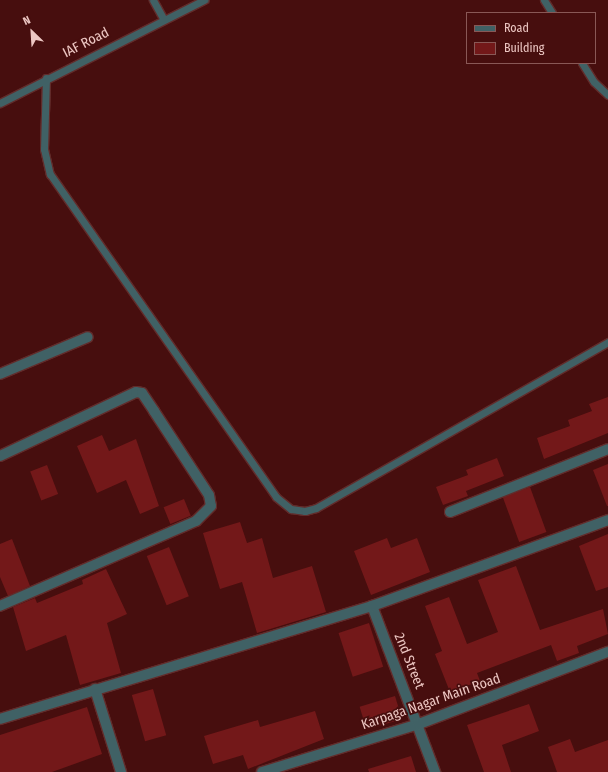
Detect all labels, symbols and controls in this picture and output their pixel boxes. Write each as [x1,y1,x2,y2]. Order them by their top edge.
north arrow [12,12,52,52]
legend [466,12,596,64]
text: N [21,13,32,28]
text: Road [504,21,529,35]
street label: IAF Road [60,24,112,62]
text: Building [504,41,544,55]
street label: 2nd Street [390,631,428,691]
street label: Karpaga Nagar Main Road [359,670,503,734]

